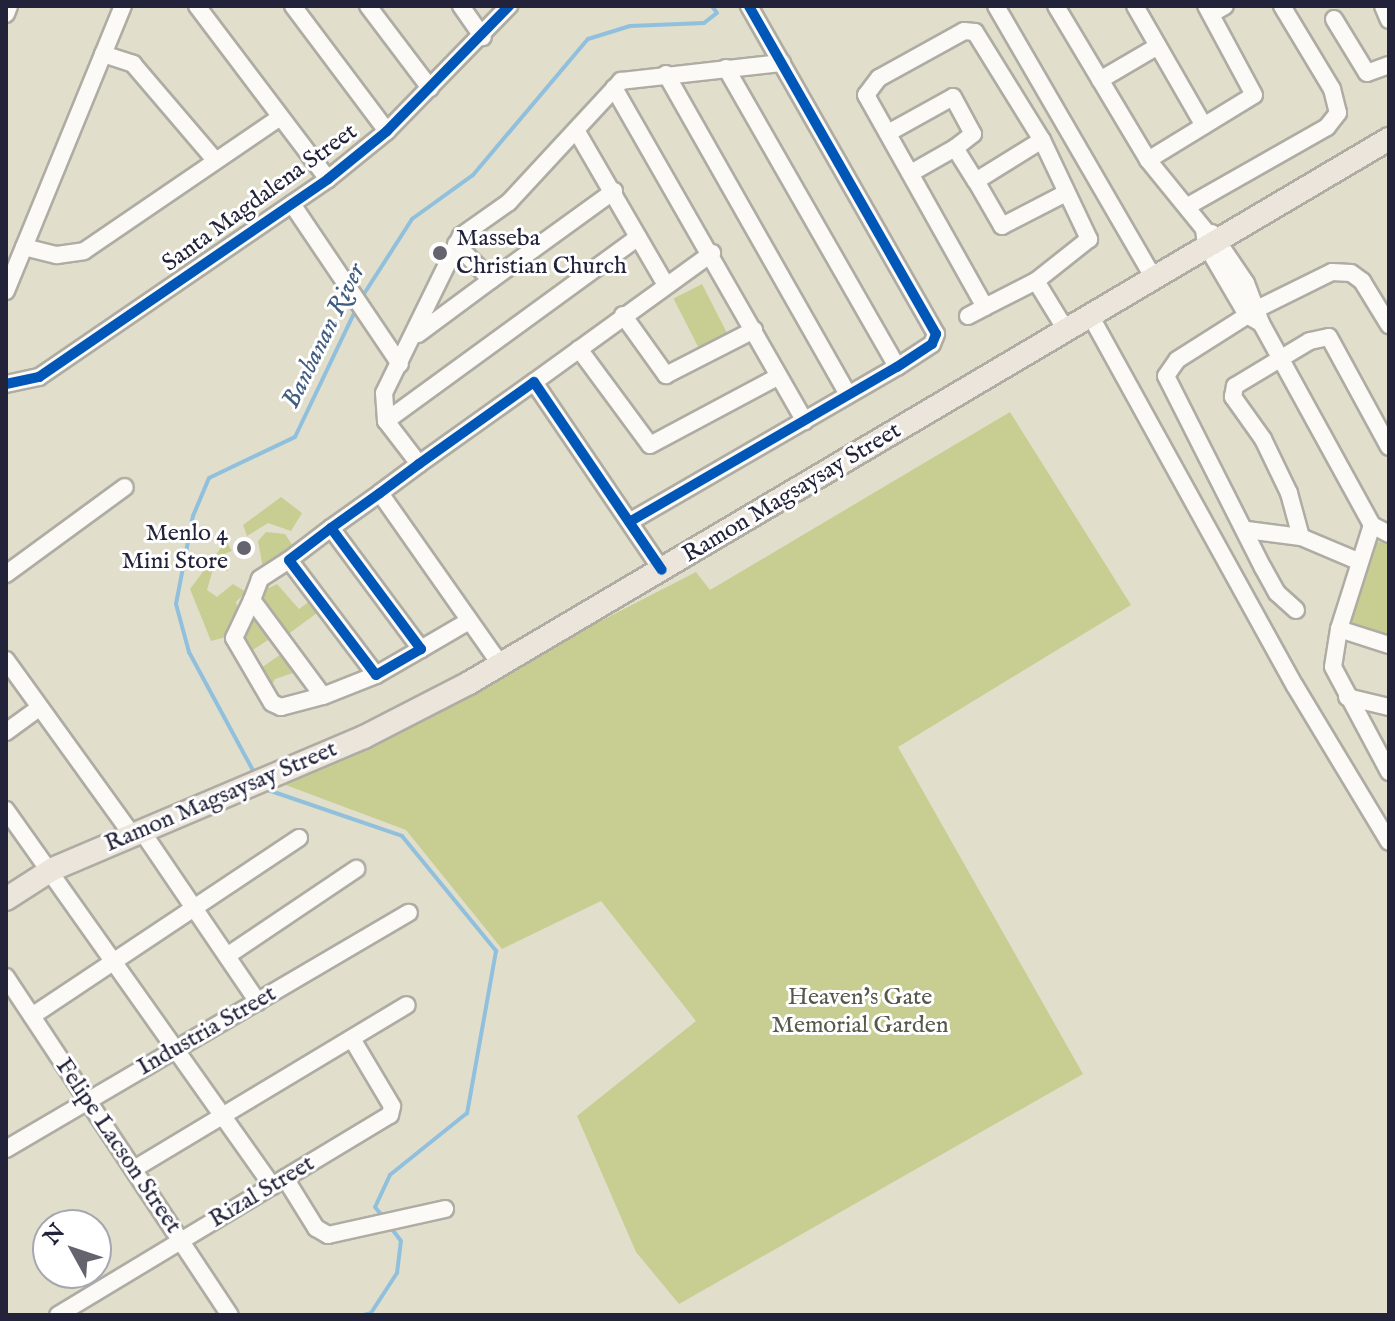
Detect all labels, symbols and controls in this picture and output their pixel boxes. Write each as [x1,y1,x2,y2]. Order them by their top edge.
street label: Santa Magdalena Street [157,118,363,278]
place label: Masseba Christian Church [456,225,627,281]
marker: Masseba Christian Church [431,244,449,262]
water label: Banbanan River [276,259,372,413]
street label: Ramon Magsaysay Street [678,416,906,570]
place label: Menlo 4 Mini Store [121,520,228,576]
marker: Menlo 4 Mini Store [235,539,253,557]
street label: Ramon Magsaysay Street [101,735,341,859]
street label: Industria Street [132,980,282,1082]
park label: Heaven's Gate Memorial Garden [772,984,948,1040]
street label: Felipe Lacson Street [49,1053,187,1239]
street label: Rizal Street [204,1149,320,1235]
north arrow [32,1209,112,1289]
text: N [38,1219,72,1251]

